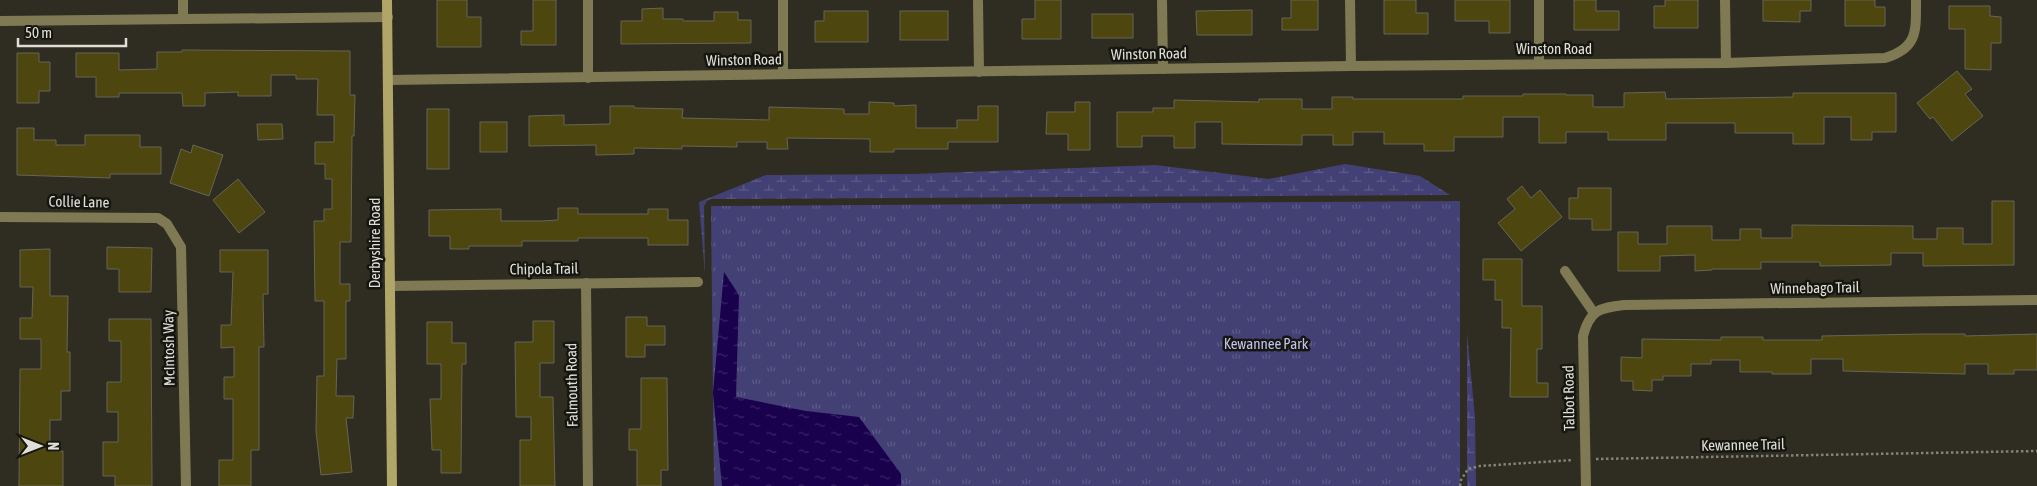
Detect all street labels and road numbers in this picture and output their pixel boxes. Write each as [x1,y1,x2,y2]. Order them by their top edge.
street label: Winston Road [1516,40,1592,57]
street label: Winston Road [1111,44,1187,63]
street label: Winston Road [706,50,782,69]
street label: Collie Lane [48,192,110,211]
street label: Derbyshire Road [366,198,383,288]
street label: Chipola Trail [509,259,579,278]
street label: Winnebago Trail [1770,278,1860,297]
street label: McIntosh Way [159,310,178,386]
street label: Falmouth Road [562,343,581,427]
street label: Talbot Road [1559,365,1578,431]
street label: Kewannee Trail [1701,435,1785,454]

